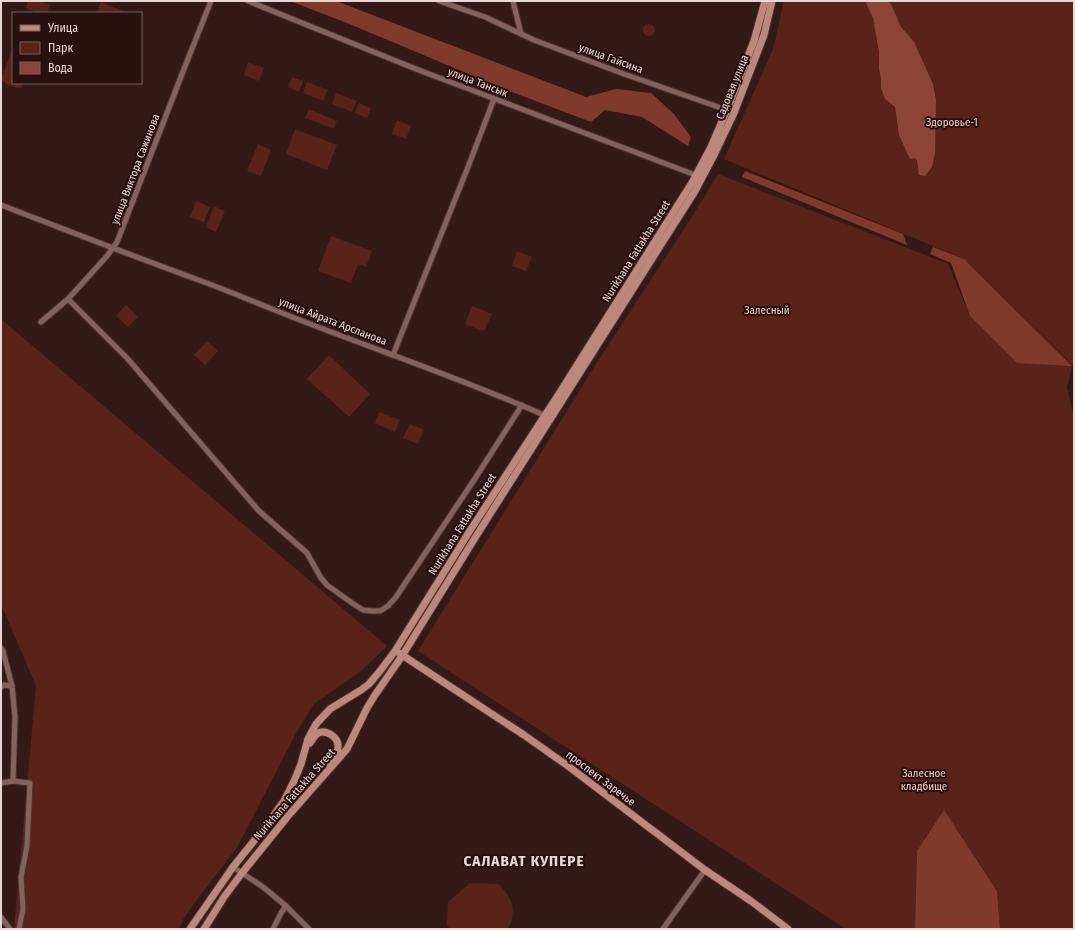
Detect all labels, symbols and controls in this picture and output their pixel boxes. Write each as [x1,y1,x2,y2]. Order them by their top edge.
legend [12,12,142,84]
text: Улица [47,21,78,35]
text: Парк [48,41,74,55]
street label: улица Гайсина [577,41,645,76]
street label: Садовая улица [714,53,751,121]
text: Вода [48,61,73,75]
street label: улица Тансык [446,65,510,100]
street label: улица Виктора Сажинова [108,112,163,226]
park label: Здоровье-1 [926,116,978,129]
street label: Nurikhana Fattakha Street [600,198,673,304]
street label: улица Айрата Арсланова [277,295,389,348]
park label: Залесный [744,304,790,317]
street label: Nurikhana Fattakha Street [426,471,499,577]
street label: Nurikhana Fattakha Street [251,746,338,843]
street label: проспект Заречье [563,748,638,809]
park label: Залесное кладбище [901,767,947,793]
district label: САЛАВАТ КУПЕРЕ [463,852,585,870]

